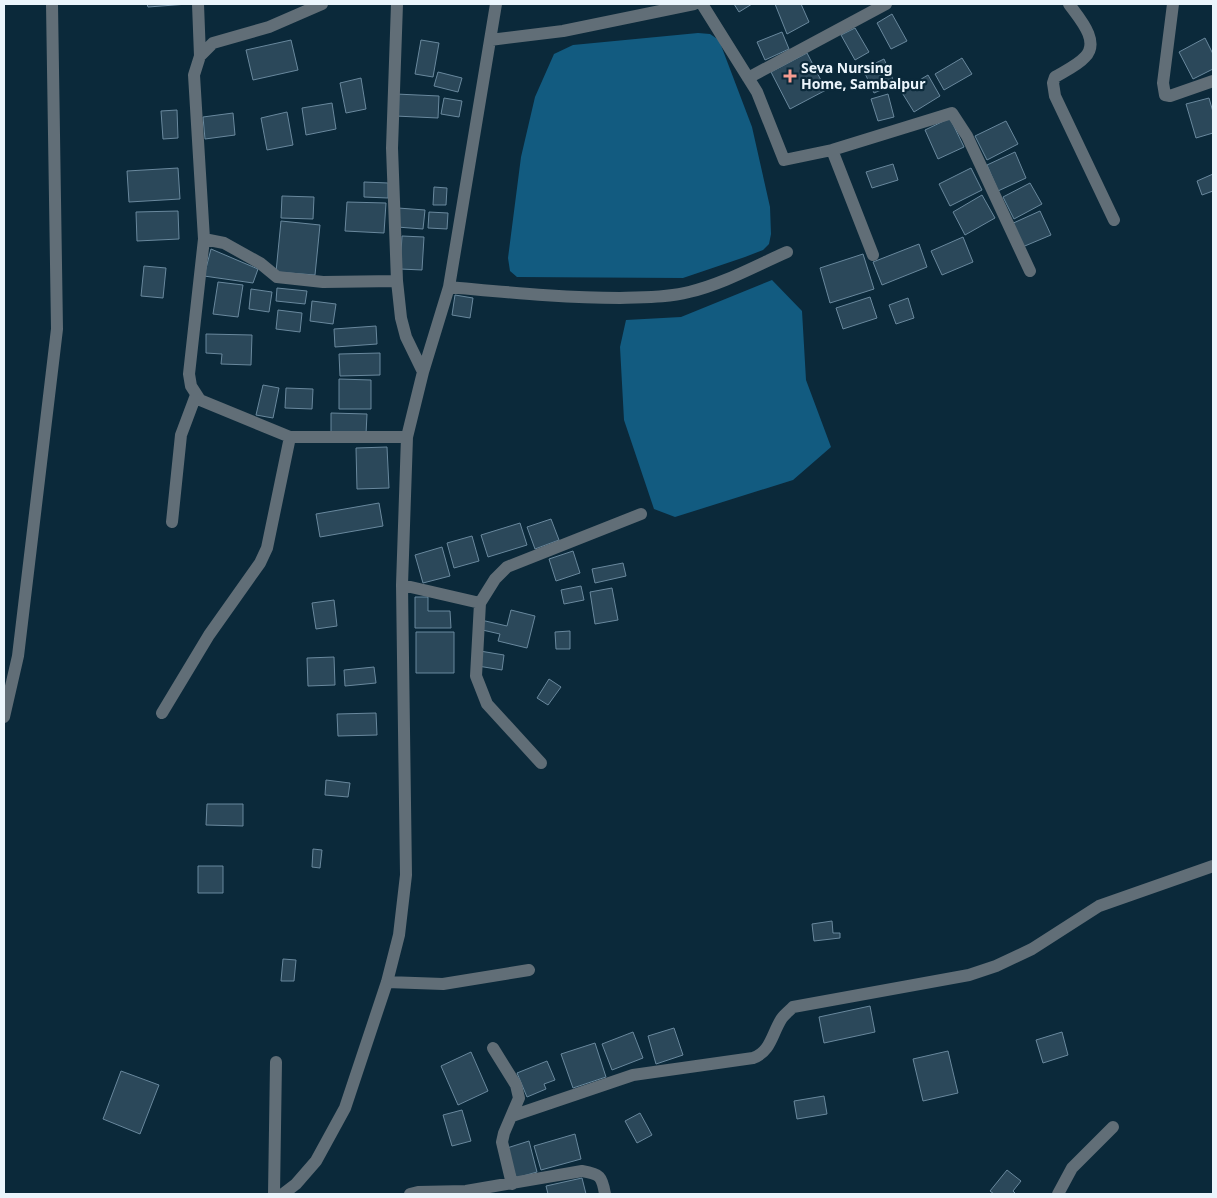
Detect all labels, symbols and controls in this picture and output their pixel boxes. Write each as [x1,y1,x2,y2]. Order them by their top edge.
place label: Seva Nursing Home, Sambalpur [801,58,926,93]
marker: Seva Nursing Home, Sambalpur [783,69,797,83]

